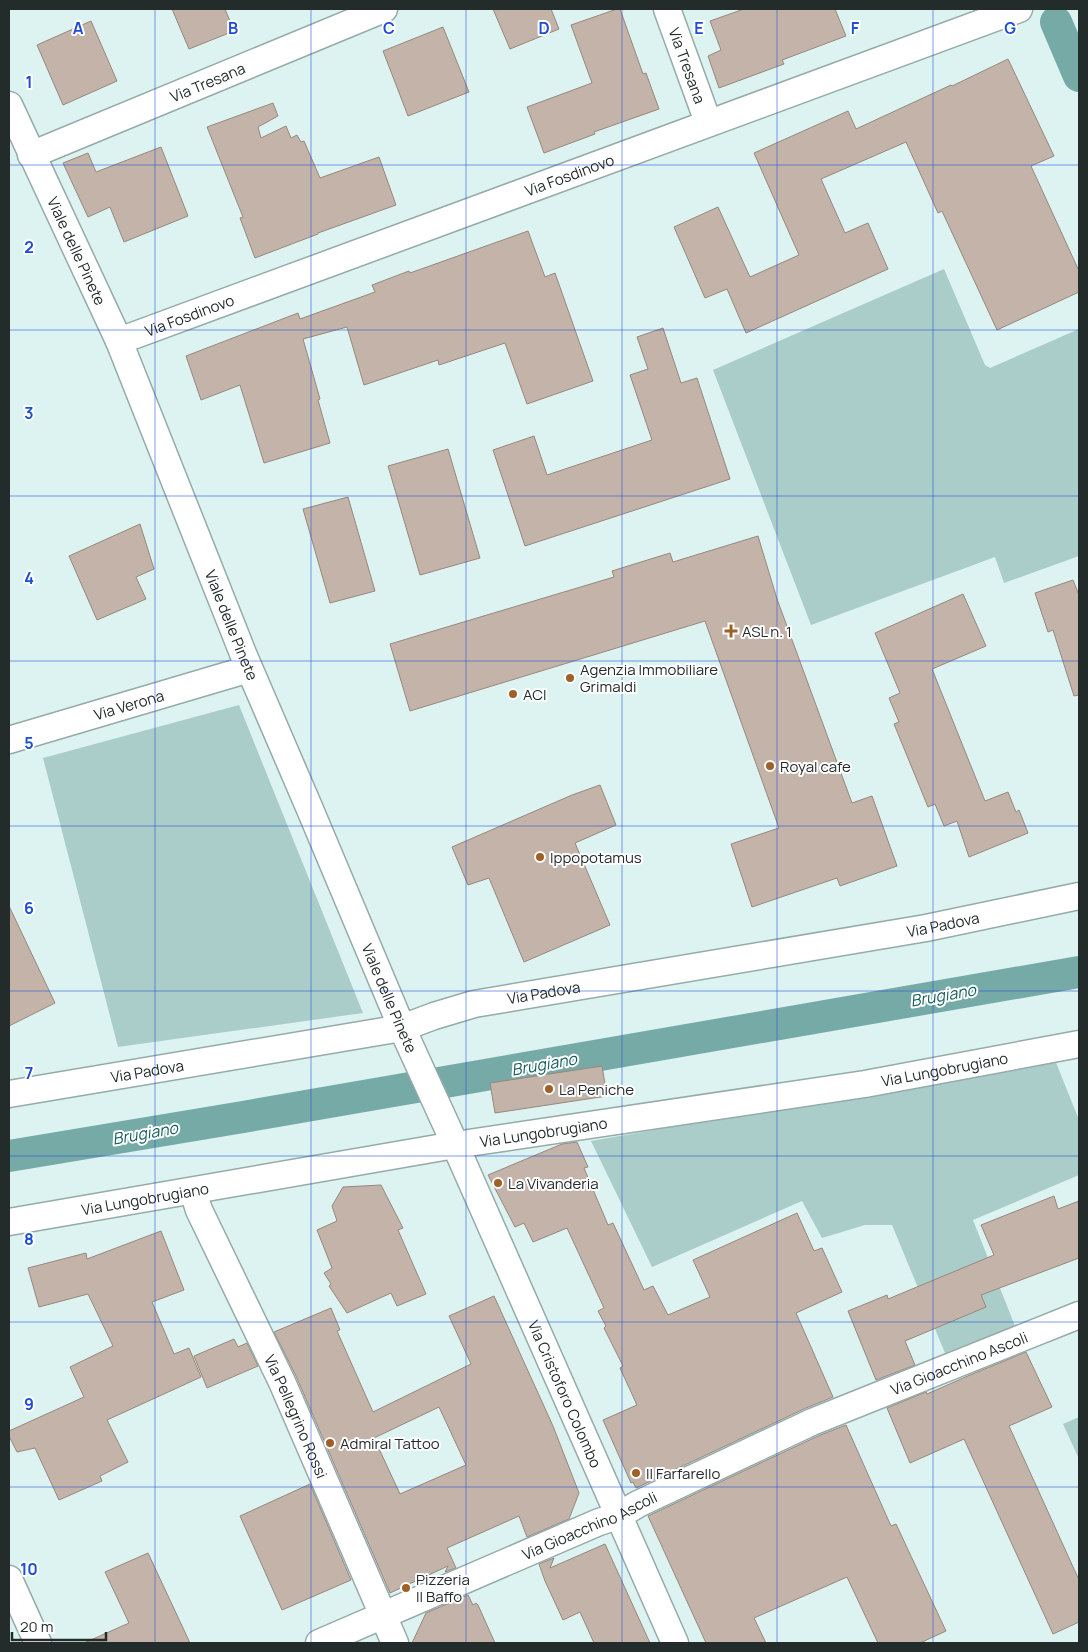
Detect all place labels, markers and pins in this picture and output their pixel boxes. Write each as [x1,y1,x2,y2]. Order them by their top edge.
place label: ASL n. 1 [742,621,792,642]
marker: ASL n. 1 [724,624,738,638]
place label: Agenzia Immobiliare Grimaldi [580,659,718,697]
marker: Agenzia Immobiliare Grimaldi [564,672,576,684]
place label: ACI [523,684,546,705]
marker: ACI [507,688,519,700]
place label: Royal cafe [780,756,851,777]
marker: Royal cafe [764,760,776,772]
place label: Ippopotamus [550,847,642,868]
marker: Ippopotamus [534,851,546,863]
place label: La Peniche [559,1079,634,1100]
marker: La Peniche [543,1083,555,1095]
place label: La Vivanderia [508,1173,599,1194]
marker: La Vivanderia [492,1177,504,1189]
place label: Admiral Tattoo [340,1433,440,1454]
marker: Admiral Tattoo [324,1437,336,1449]
place label: Il Farfarello [646,1463,720,1484]
marker: Il Farfarello [630,1467,642,1479]
place label: Pizzeria Il Baffo [416,1569,470,1607]
marker: Pizzeria Il Baffo [400,1582,412,1594]

